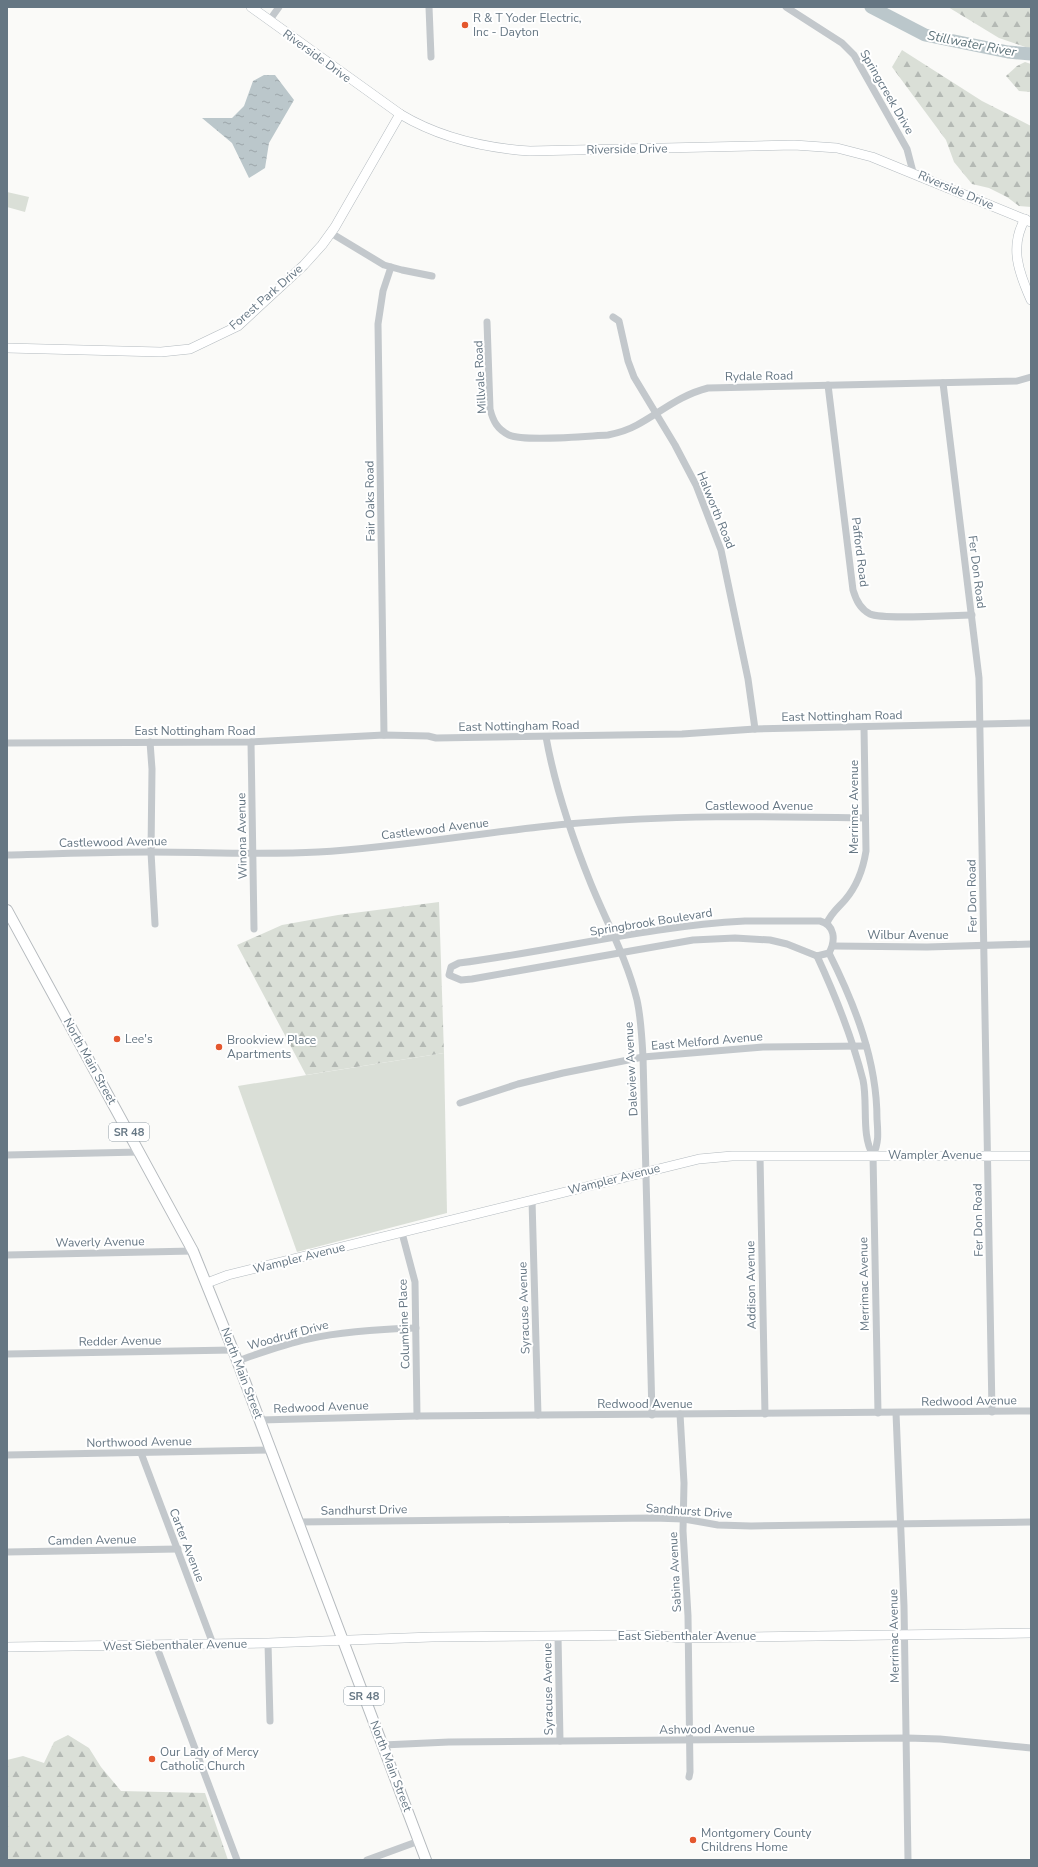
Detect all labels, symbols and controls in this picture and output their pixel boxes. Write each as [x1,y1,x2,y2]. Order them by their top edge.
place label: R & T Yoder Electric, Inc - Dayton [473,10,582,40]
marker: R & T Yoder Electric, Inc - Dayton [460,20,470,30]
street label: Riverside Drive [280,26,354,86]
water label: Stillwater River [926,27,1018,61]
street label: Springcreek Drive [856,47,918,137]
street label: Riverside Drive [586,140,668,158]
street label: Riverside Drive [916,167,996,213]
street label: Forest Park Drive [226,261,306,333]
street label: Millvale Road [470,340,490,414]
street label: Rydale Road [725,367,793,385]
street label: Fair Oaks Road [361,460,379,542]
street label: Halworth Road [693,469,739,551]
street label: Pafford Road [848,516,872,588]
street label: Fer Don Road [965,535,989,609]
street label: East Nottingham Road [781,707,903,725]
street label: East Nottingham Road [458,717,580,735]
street label: East Nottingham Road [134,723,256,739]
street label: Merrimac Avenue [846,760,862,854]
street label: Winona Avenue [233,793,251,879]
street label: Castlewood Avenue [705,798,813,814]
street label: Castlewood Avenue [380,814,490,844]
street label: Castlewood Avenue [59,833,167,851]
street label: Fer Don Road [963,859,981,933]
street label: Springbrook Boulevard [589,904,713,940]
street label: Wilbur Avenue [867,927,949,943]
street label: North Main Street [60,1015,121,1108]
street label: Daleview Avenue [621,1021,641,1117]
street label: East Melford Avenue [651,1028,763,1054]
place label: Lee's [125,1031,153,1047]
place label: Brookview Place Apartments [227,1032,316,1062]
marker: Lee's [112,1034,122,1044]
marker: Brookview Place Apartments [214,1042,224,1052]
road number: SR 48 [109,1123,149,1141]
street label: Wampler Avenue [888,1147,982,1163]
street label: Wampler Avenue [566,1160,662,1198]
street label: Fer Don Road [969,1183,987,1257]
street label: Waverly Avenue [55,1233,145,1251]
street label: Merrimac Avenue [855,1237,873,1331]
street label: Wampler Avenue [251,1239,347,1277]
street label: Addison Avenue [742,1241,760,1329]
street label: Syracuse Avenue [514,1262,534,1354]
street label: Columbine Place [394,1279,414,1369]
street label: Woodruff Drive [246,1317,330,1353]
street label: North Main Street [217,1325,267,1422]
street label: Redder Avenue [78,1332,162,1350]
street label: Redwood Avenue [921,1392,1017,1410]
street label: Redwood Avenue [597,1396,693,1412]
street label: Redwood Avenue [273,1397,369,1417]
street label: Northwood Avenue [86,1433,192,1451]
street label: Sandhurst Drive [645,1500,733,1522]
street label: Sandhurst Drive [320,1501,408,1519]
street label: Carter Avenue [166,1506,208,1584]
street label: Camden Avenue [48,1531,136,1549]
street label: Sabina Avenue [665,1531,685,1613]
street label: Merrimac Avenue [885,1589,903,1683]
street label: East Siebenthaler Avenue [618,1628,756,1644]
street label: West Siebenthaler Avenue [103,1636,247,1654]
street label: Syracuse Avenue [539,1643,557,1735]
road number: SR 48 [344,1687,384,1705]
street label: North Main Street [366,1718,416,1815]
street label: Ashwood Avenue [659,1720,755,1738]
place label: Our Lady of Mercy Catholic Church [160,1744,260,1774]
marker: Our Lady of Mercy Catholic Church [147,1754,157,1764]
place label: Montgomery County Childrens Home [701,1825,812,1855]
marker: Montgomery County Childrens Home [688,1835,698,1845]

